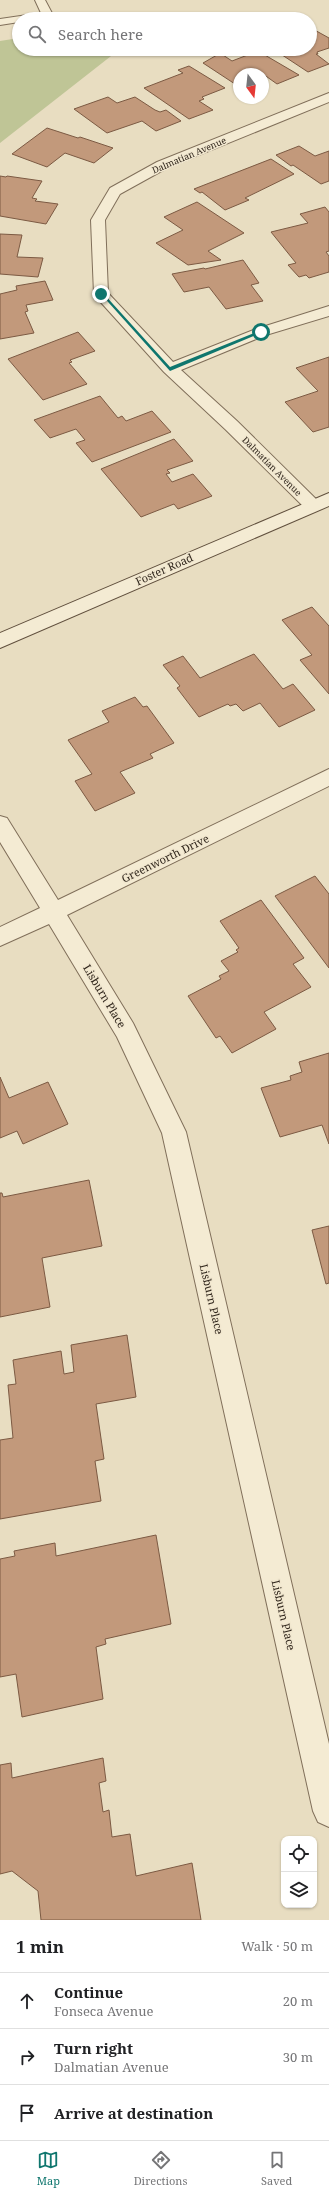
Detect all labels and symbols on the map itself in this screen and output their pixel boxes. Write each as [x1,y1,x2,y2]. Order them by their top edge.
north arrow [233,68,269,104]
street label: Dalmatian Avenue [150,133,228,176]
route end [92,285,110,303]
route start [252,323,270,341]
street label: Dalmatian Avenue [239,433,305,499]
street label: Foster Road [133,550,195,588]
street label: Greenworth Drive [119,830,211,886]
street label: Lisburn Place [80,961,130,1031]
street label: Lisburn Place [197,1262,227,1336]
street label: Lisburn Place [269,1578,299,1652]

